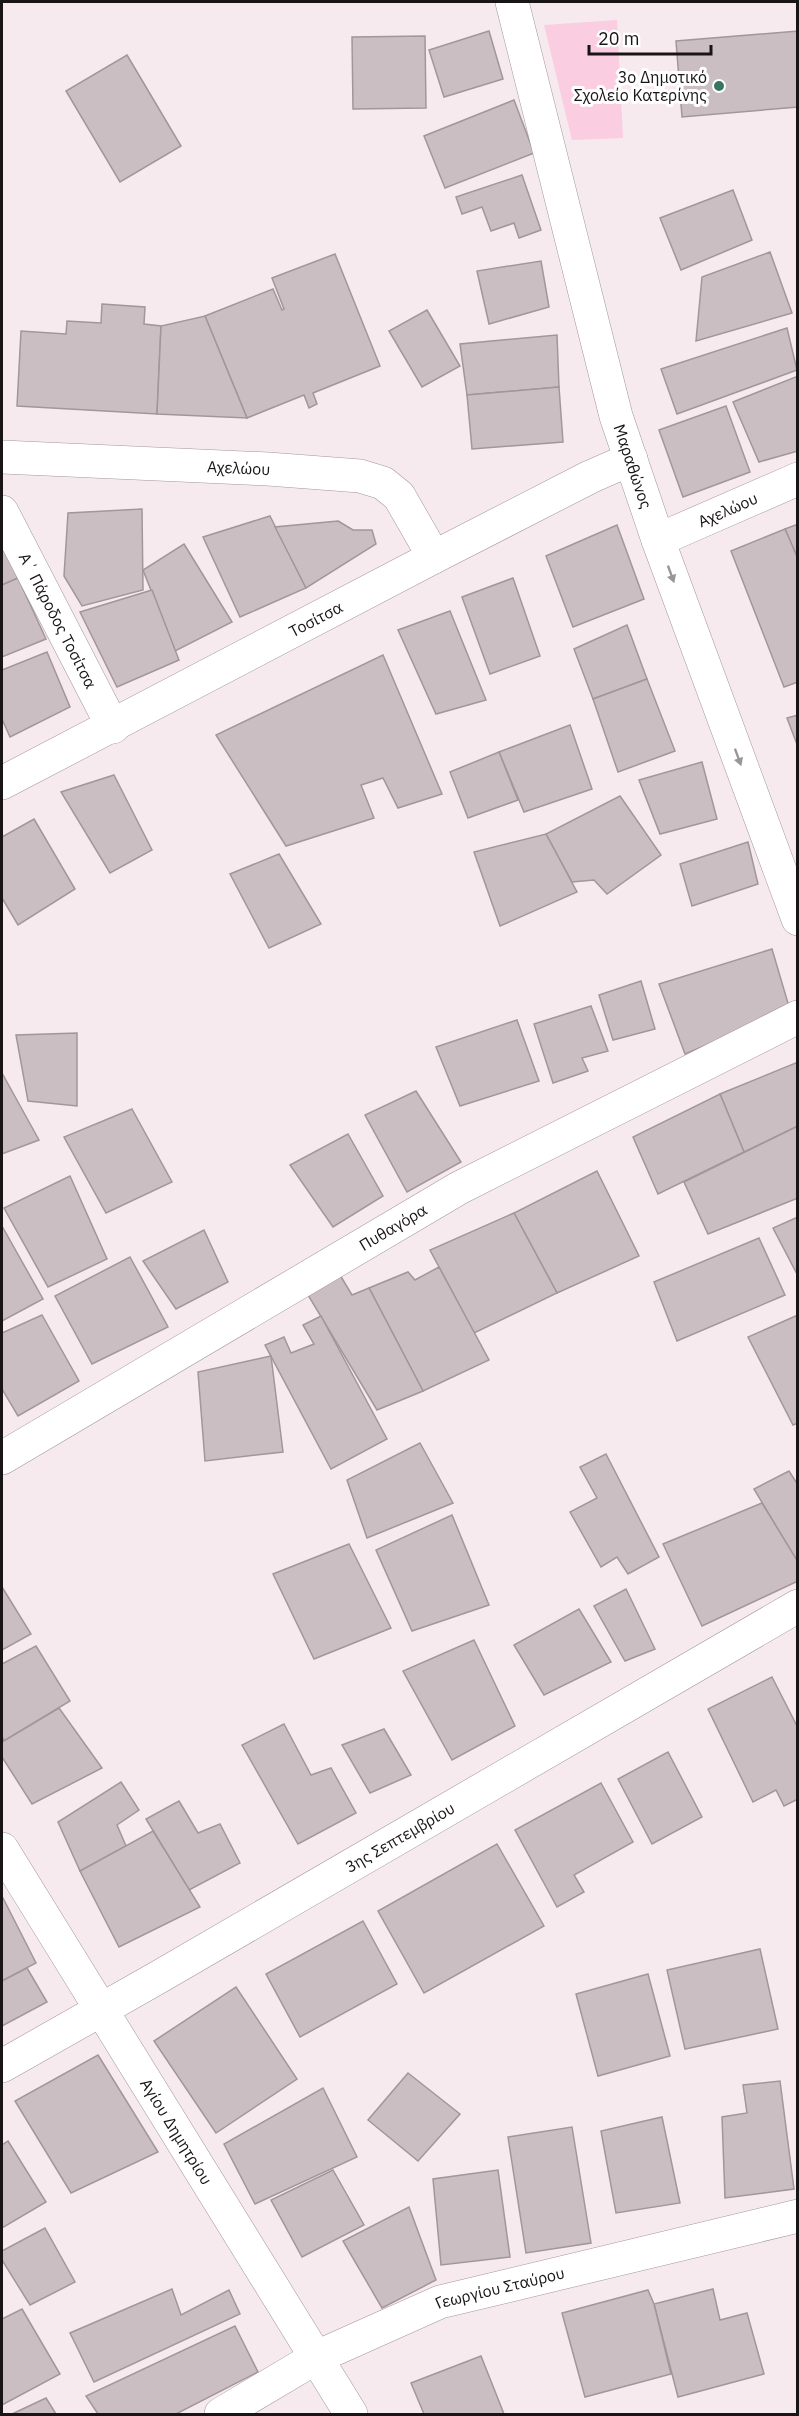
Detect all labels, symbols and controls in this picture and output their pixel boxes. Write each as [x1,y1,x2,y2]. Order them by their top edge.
scale bar [589,18,710,56]
text: 20 m [598,27,640,50]
place label: 3ο Δημοτικό Σχολείο Κατερίνης [574,67,707,105]
marker: 3ο Δημοτικό Σχολείο Κατερίνης [712,79,726,93]
street label: Μαραθώνος [609,421,657,511]
street label: Αχελώου [207,456,271,479]
street label: Αχελώου [695,488,761,531]
street label: Α΄ Πάροδος Τοσίτσα [15,549,101,692]
one-way arrow [666,565,676,583]
street label: Τοσίτσα [285,597,346,641]
one-way arrow [734,748,743,766]
street label: Πυθαγόρα [355,1199,430,1255]
street label: 3ης Σεπτεμβρίου [341,1797,458,1877]
street label: Αγίου Δημητρίου [136,2075,217,2188]
street label: Γεωργίου Σταύρου [432,2262,567,2313]

